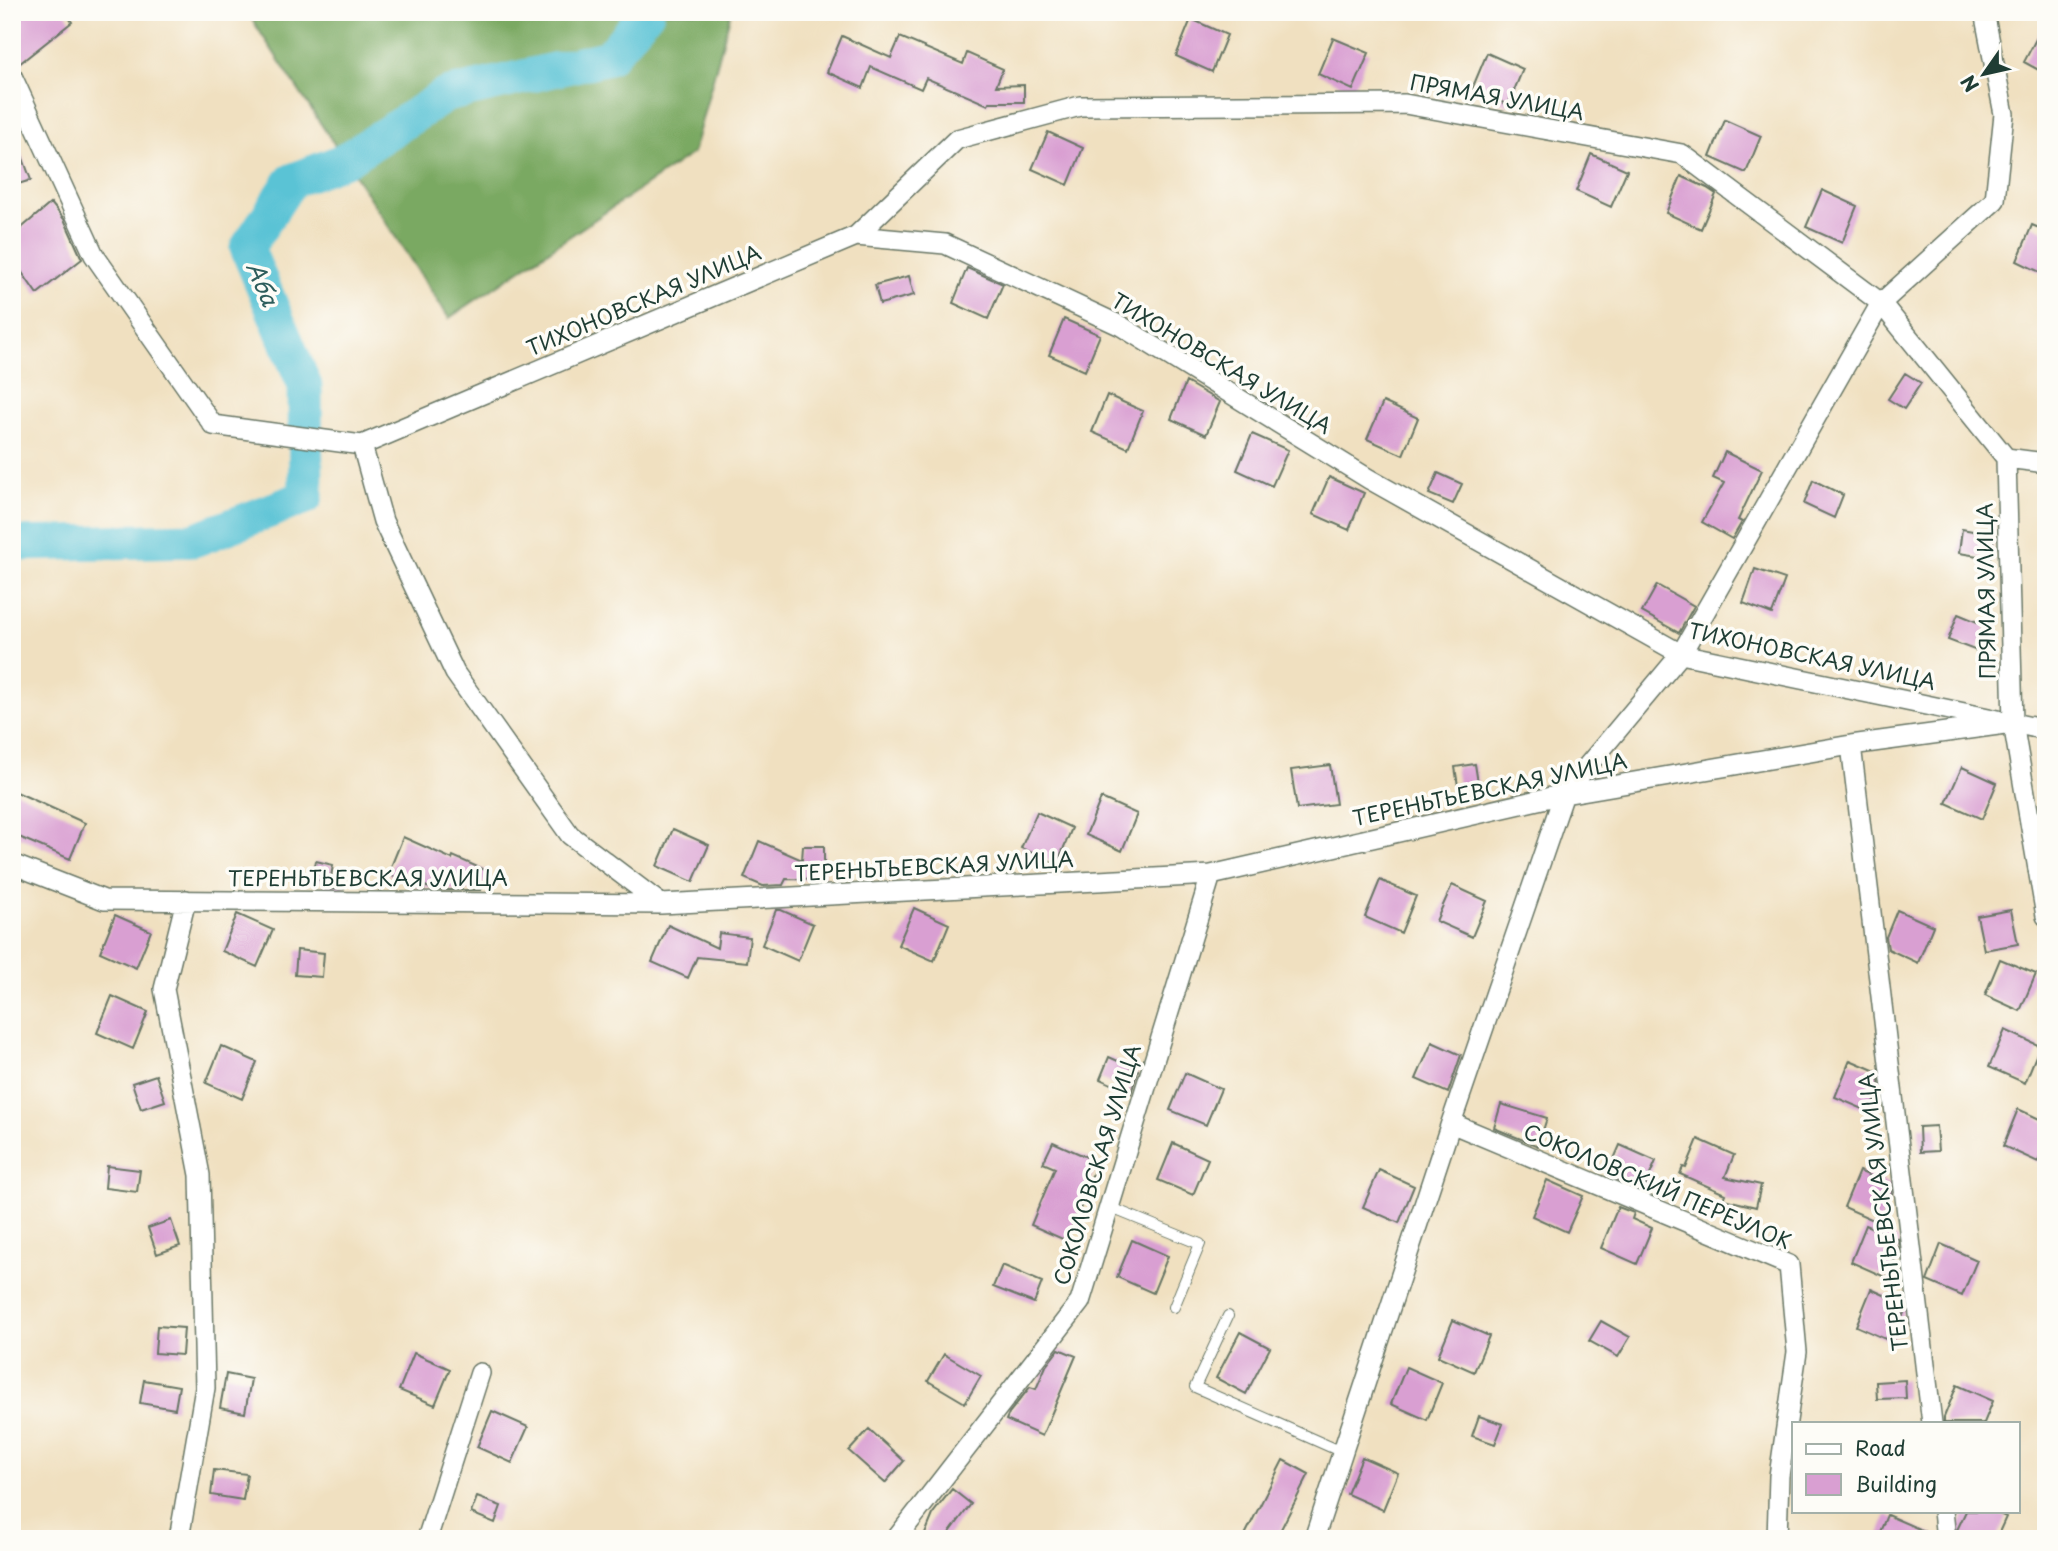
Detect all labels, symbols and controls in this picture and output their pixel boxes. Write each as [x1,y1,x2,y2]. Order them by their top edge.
north arrow [1950,38,2020,108]
street label: ПРЯМАЯ УЛИЦА [1408,65,1587,127]
text: N [1953,70,1985,98]
street label: ТИХОНОВСКАЯ УЛИЦА [521,235,765,363]
water label: Аба [238,256,289,312]
street label: ТИХОНОВСКАЯ УЛИЦА [1106,284,1338,441]
street label: ПРЯМАЯ УЛИЦА [1967,503,2003,679]
street label: ТИХОНОВСКАЯ УЛИЦА [1686,613,1939,697]
street label: ТЕРЕНЬТЬЕВСКАЯ УЛИЦА [1349,743,1630,833]
street label: ТЕРЕНЬТЬЕВСКАЯ УЛИЦА [793,842,1074,888]
street label: ТЕРЕНЬТЬЕВСКАЯ УЛИЦА [228,861,508,893]
street label: СОКОЛОВСКАЯ УЛИЦА [1044,1040,1148,1289]
street label: ТЕРЕНЬТЬЕВСКАЯ УЛИЦА [1849,1071,1915,1353]
street label: СОКОЛОВСКИЙ ПЕРЕУЛОК [1519,1114,1796,1256]
legend [1792,1422,2020,1512]
text: Road [1855,1431,1906,1463]
text: Building [1855,1467,1937,1499]

